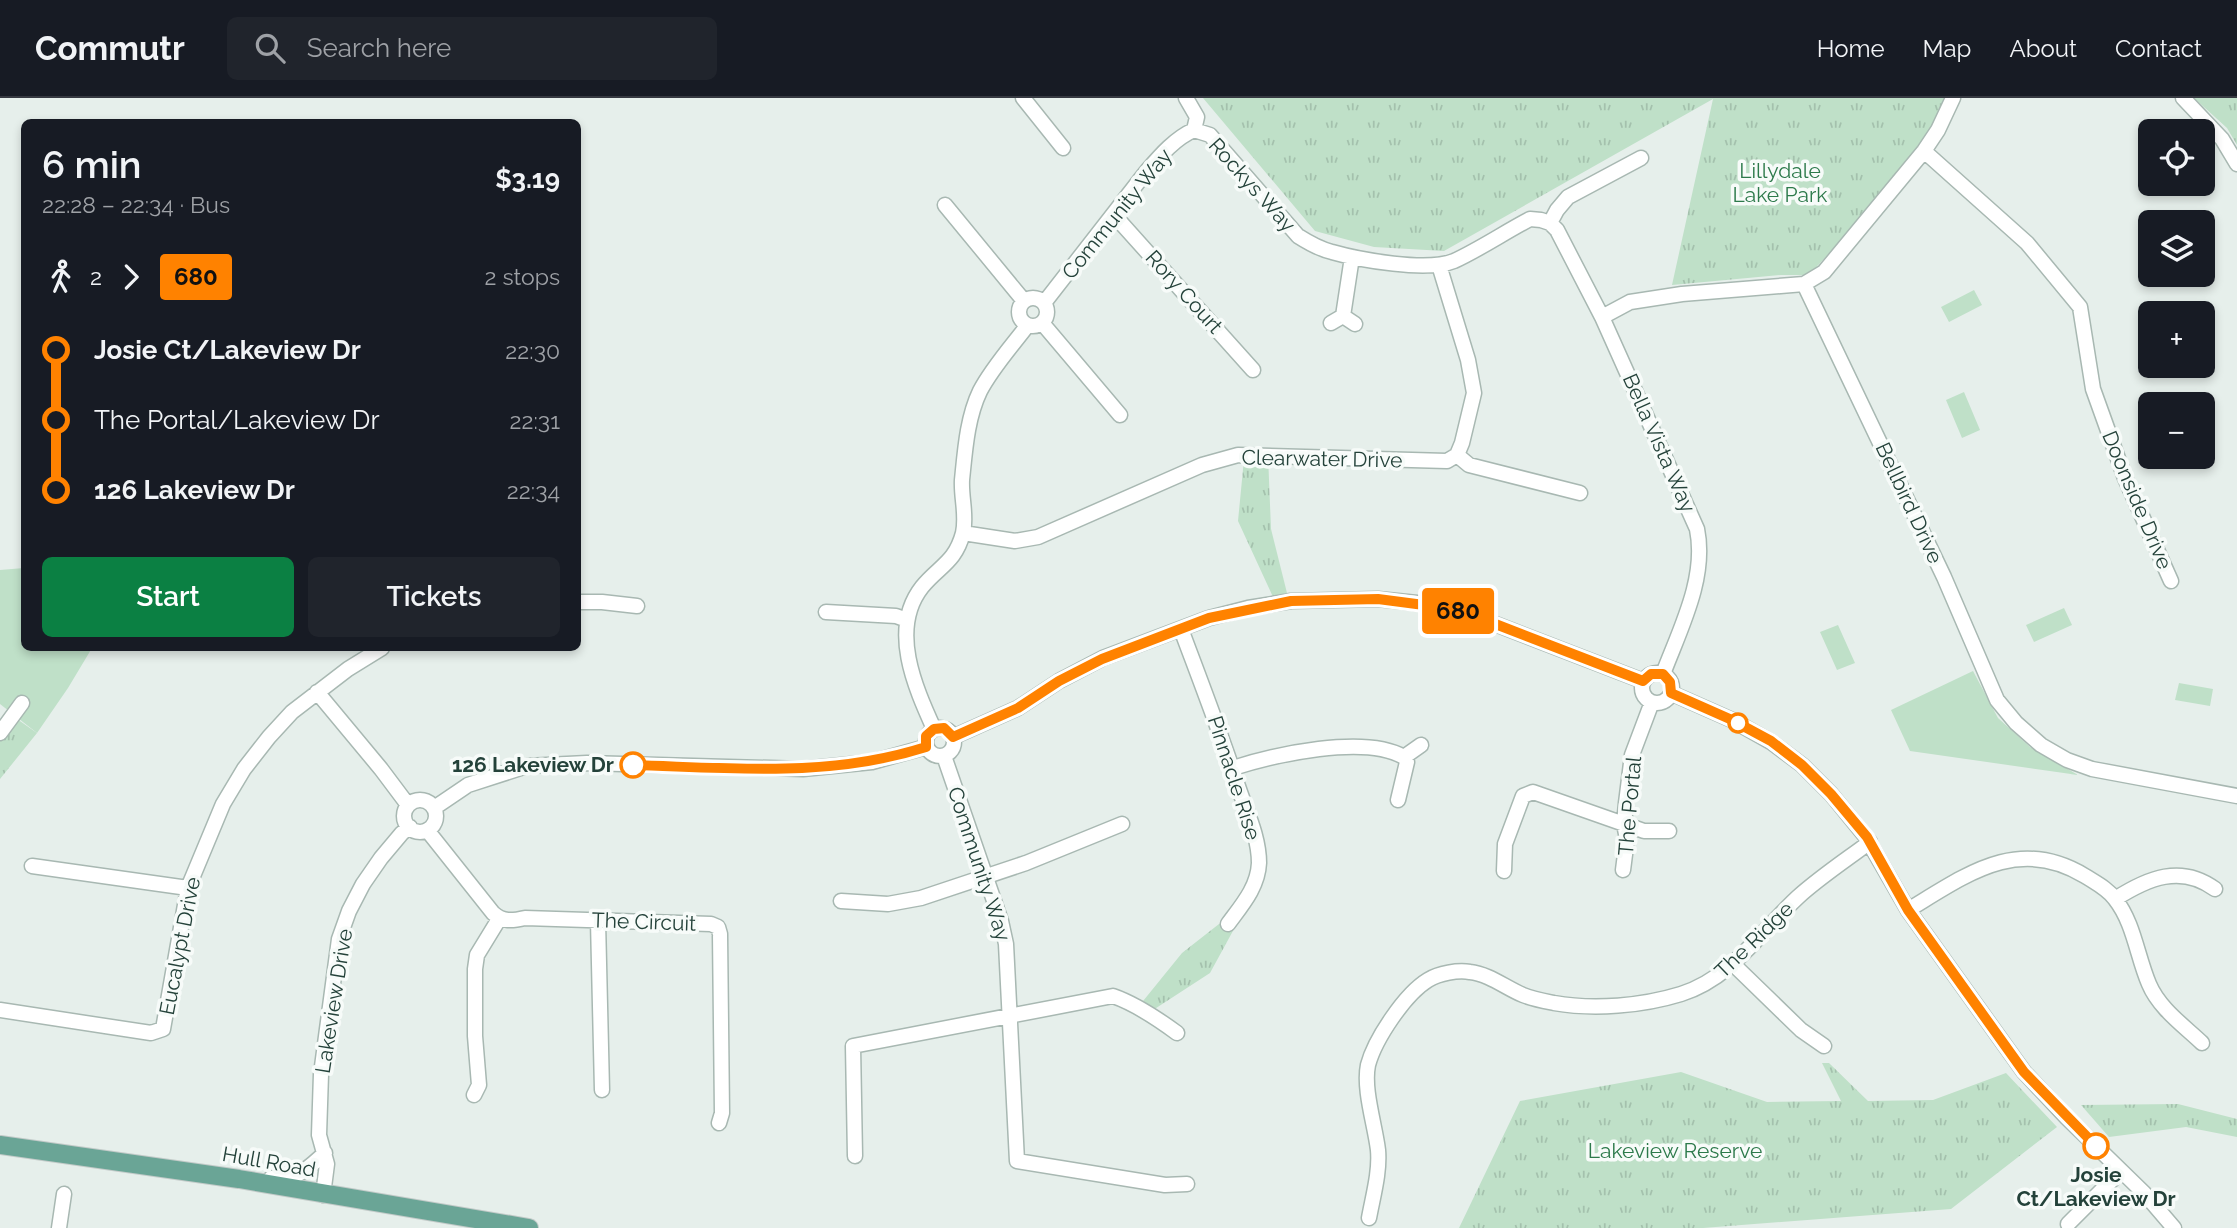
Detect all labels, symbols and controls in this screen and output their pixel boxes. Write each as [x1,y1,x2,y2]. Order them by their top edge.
search box [227,17,717,80]
text: Commutr [35,29,185,68]
icon: search [251,29,289,67]
text: Search here [307,33,451,63]
text: Home [1817,34,1885,63]
text: Map [1923,34,1971,63]
text: About [2009,34,2077,63]
text: Contact [2115,34,2202,63]
map controls [2138,119,2215,469]
button: locate [2138,119,2215,196]
street label: Rockys Way [1204,133,1301,237]
text: 6 min [42,142,142,187]
street label: Community Way [1056,143,1177,284]
park label: Lillydale Lake Park [1733,158,1827,207]
text: $3.19 [495,164,560,194]
text: 22:28 – 22:34 · Bus [42,191,230,218]
button: layers [2138,210,2215,287]
street label: Rory Court [1141,245,1228,338]
icon: walk [42,258,80,296]
icon: forward [112,258,150,296]
text: 680 [174,262,218,291]
text: 2 [90,263,102,290]
text: 2 stops [485,263,560,290]
button: + [2138,301,2215,378]
text: Josie Ct/Lakeview Dr [94,335,361,365]
text: 22:30 [505,337,560,364]
street label: Bella Vista Way [1618,370,1701,516]
button: − [2138,392,2215,469]
text: The Portal/Lakeview Dr [94,405,380,435]
text: 22:31 [510,407,560,434]
street label: Doonside Drive [2097,427,2178,573]
street label: Bellbird Drive [1870,438,1948,567]
street label: Clearwater Drive [1241,445,1403,472]
text: 126 Lakeview Dr [94,475,295,505]
text: 22:34 [507,477,560,504]
button: Start [42,557,294,637]
button: Tickets [308,557,560,637]
line badge: 680 [1418,588,1498,634]
text: 680 [1436,596,1480,625]
street label: Pinnacle Rise [1203,713,1266,843]
unlabelled marker [1728,713,1748,733]
place label: 126 Lakeview Dr [452,752,614,777]
marker: 126 Lakeview Dr [620,752,646,778]
street label: The Portal [1613,755,1646,857]
street label: Community Way [943,784,1016,944]
street label: Eucalypt Drive [154,875,205,1017]
street label: The Ridge [1709,896,1798,983]
street label: The Circuit [591,907,697,936]
street label: Lakeview Drive [310,927,357,1075]
marker: Josie Ct/Lakeview Dr [2083,1133,2109,1159]
park label: Lakeview Reserve [1588,1138,1762,1163]
street label: Hull Road [220,1141,318,1182]
place label: Josie Ct/Lakeview Dr [2016,1162,2176,1211]

